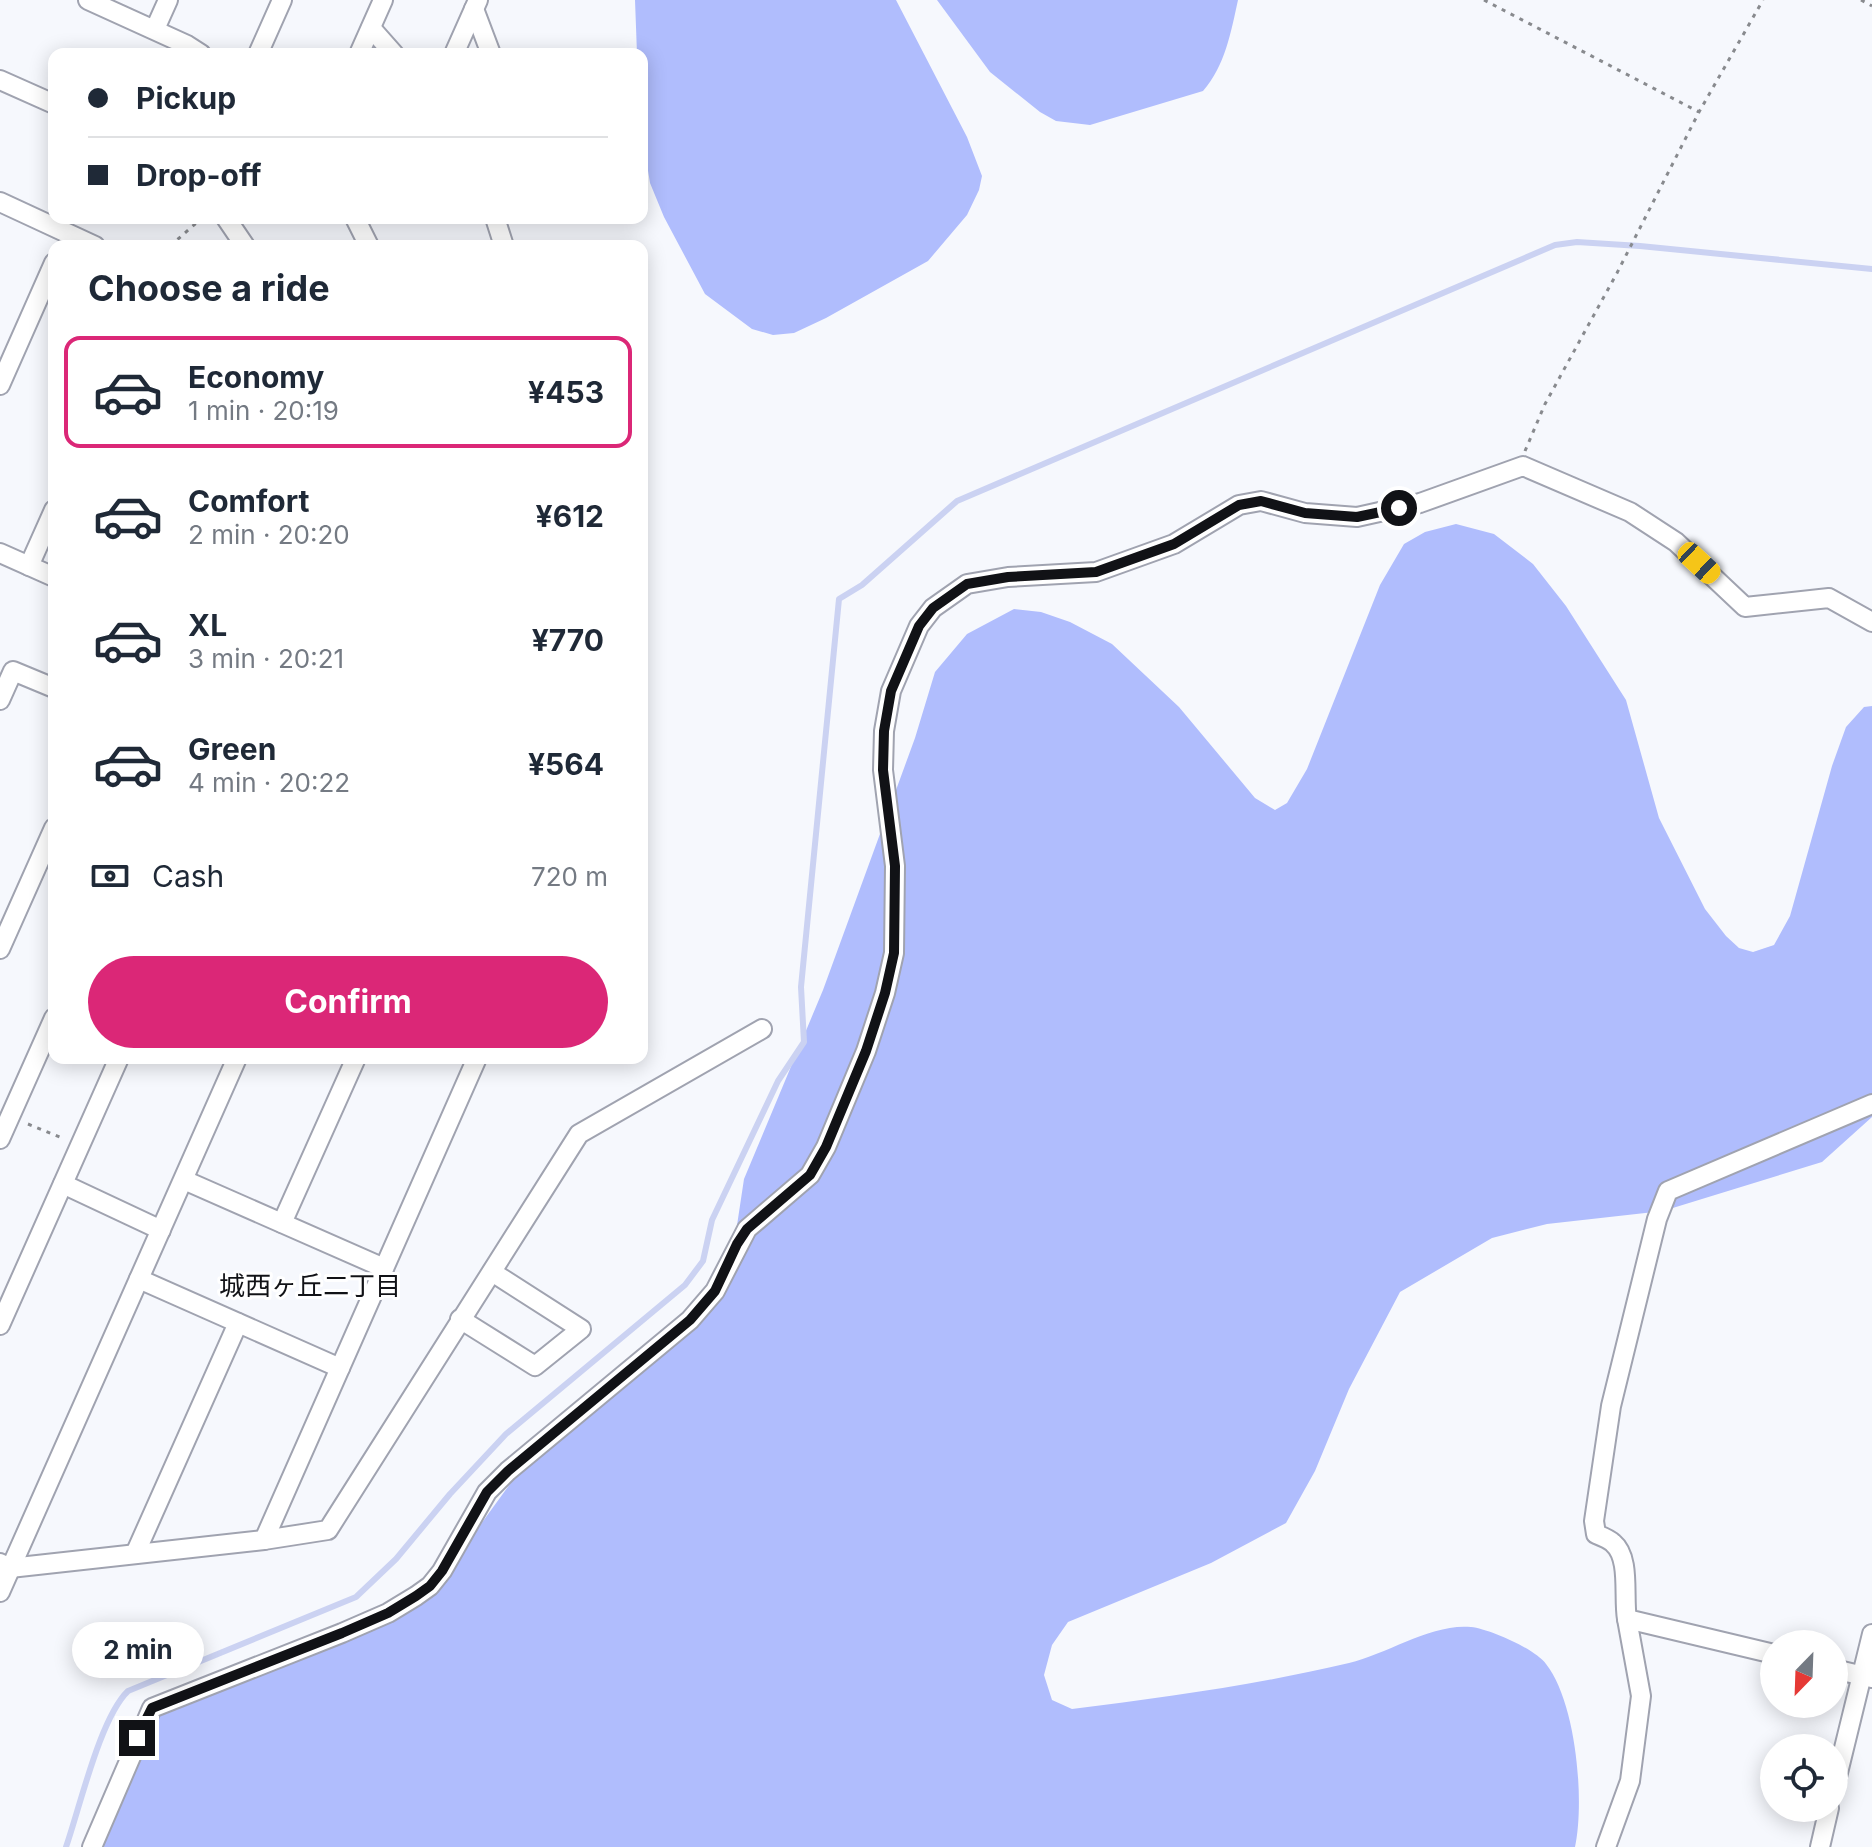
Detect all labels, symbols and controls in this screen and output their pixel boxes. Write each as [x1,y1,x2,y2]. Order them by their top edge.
text: Pickup [136,80,236,116]
text: Drop-off [136,157,262,193]
text: Choose a ride [88,266,330,310]
icon: car [92,356,164,428]
text: Economy [188,359,324,395]
text: ¥453 [528,374,604,410]
text: 1 min · 20:19 [188,395,339,426]
icon: car [92,480,164,552]
text: Comfort [188,483,309,519]
route start [1381,490,1417,526]
text: ¥612 [536,498,604,534]
text: 2 min · 20:20 [188,519,350,550]
car [1673,538,1725,588]
icon: car [92,604,164,676]
text: XL [188,607,227,643]
text: ¥770 [532,622,604,658]
text: 3 min · 20:21 [188,643,344,674]
icon: car [92,728,164,800]
text: Green [188,731,276,767]
text: ¥564 [528,746,604,782]
text: 4 min · 20:22 [188,767,350,798]
icon: cash [88,854,132,898]
text: Cash [152,858,224,894]
text: 720 m [531,861,608,892]
button: Confirm [88,956,608,1048]
district label: 城西ヶ丘二丁目 [219,1270,401,1301]
callout: 2 min [71,1622,203,1678]
north arrow [1760,1630,1848,1718]
map controls [1760,1630,1848,1822]
text: 2 min [103,1634,173,1665]
route end [119,1720,155,1756]
button: locate [1760,1734,1848,1822]

